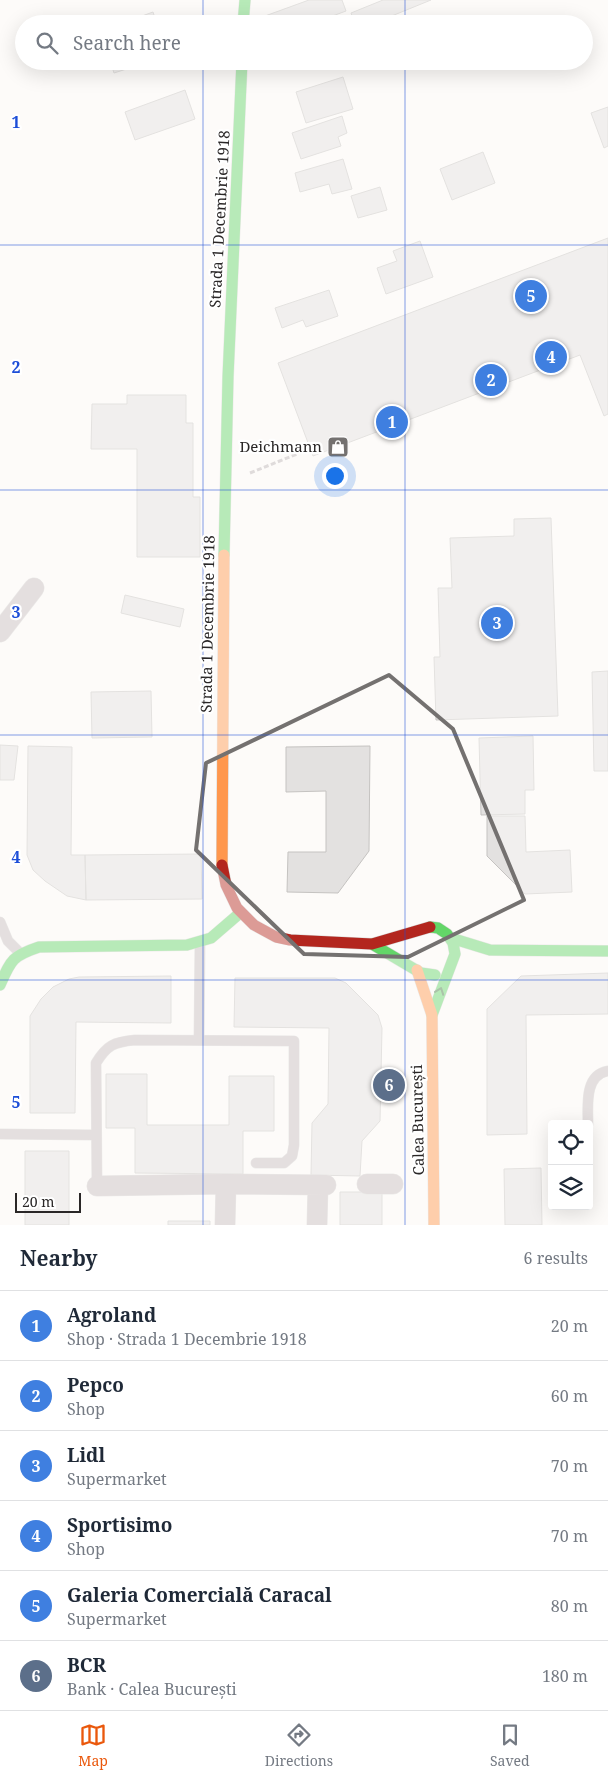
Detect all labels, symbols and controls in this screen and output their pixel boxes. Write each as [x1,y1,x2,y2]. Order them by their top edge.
search box [15,15,593,70]
icon: search [33,29,61,57]
text: Search here [73,30,181,56]
text: 1 [11,111,21,133]
street label: Strada 1 Decembrie 1918 [204,130,234,308]
pin: 5 [515,277,547,315]
pin: 4 [535,338,567,376]
text: 2 [11,356,21,378]
pin: 2 [475,361,507,399]
pin: 1 [376,403,408,441]
shop icon: Deichmann [326,435,350,459]
place label: Deichmann [239,436,322,456]
your location [322,463,348,489]
street label: Strada 1 Decembrie 1918 [195,535,219,713]
text: 3 [11,601,21,623]
pin: 3 [481,604,513,642]
text: 4 [11,846,21,868]
one-way arrow [434,987,444,996]
street label: Calea București [406,1064,428,1176]
pin: 6 [373,1066,405,1104]
text: 5 [11,1091,21,1113]
map controls [548,1120,593,1210]
button: locate [548,1120,593,1165]
button: layers [548,1165,593,1210]
scale bar [15,1190,81,1213]
text: 20 m [22,1192,55,1211]
text: Nearby [20,1244,98,1272]
text: 6 results [524,1247,588,1269]
text: Agroland [67,1302,156,1328]
text: 1 [31,1315,41,1337]
text: 20 m [551,1315,588,1337]
text: Shop · Strada 1 Decembrie 1918 [67,1328,307,1350]
text: Pepco [67,1372,124,1398]
text: 2 [31,1385,41,1407]
text: 60 m [551,1385,588,1407]
text: Shop [67,1398,105,1420]
text: Lidl [67,1442,105,1468]
text: 3 [31,1455,41,1477]
text: 70 m [551,1455,588,1477]
text: Supermarket [67,1468,167,1490]
text: Sportisimo [67,1512,172,1538]
text: 4 [31,1525,41,1547]
text: 70 m [551,1525,588,1547]
text: Shop [67,1538,105,1560]
text: Galeria Comercială Caracal [67,1582,332,1608]
text: 5 [31,1595,41,1617]
text: 80 m [551,1595,588,1617]
text: Supermarket [67,1608,167,1630]
text: BCR [67,1652,106,1678]
text: 6 [31,1665,41,1687]
text: 180 m [542,1665,588,1687]
text: Bank · Calea București [67,1678,237,1700]
tab: Map [78,1721,108,1770]
tab: Directions [265,1721,333,1770]
tab: Saved [490,1721,530,1770]

